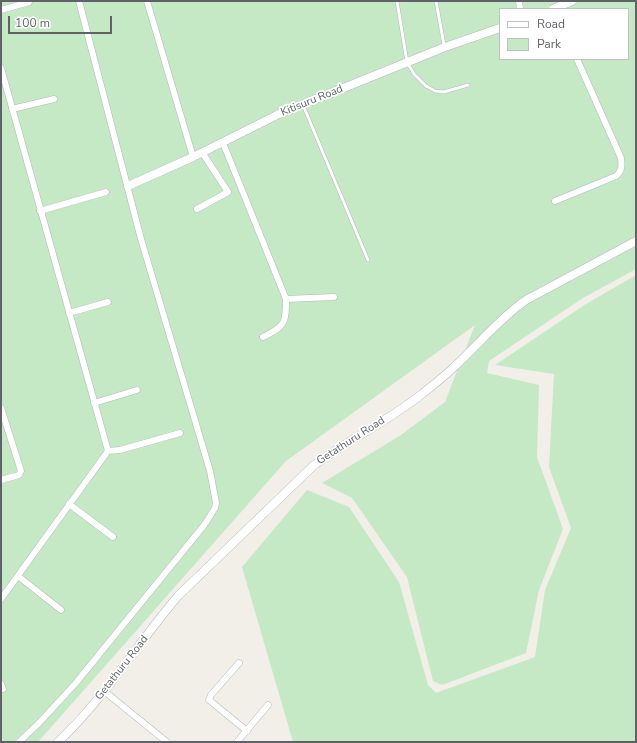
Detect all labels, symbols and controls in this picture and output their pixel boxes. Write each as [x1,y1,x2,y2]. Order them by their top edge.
scale bar [10,8,114,34]
legend [499,8,629,60]
text: 100 m [15,15,50,31]
text: Road [537,16,565,32]
text: Park [537,36,561,52]
street label: Kitisuru Road [279,83,345,119]
street label: Getathuru Road [315,414,387,468]
street label: Getathuru Road [93,633,151,703]

